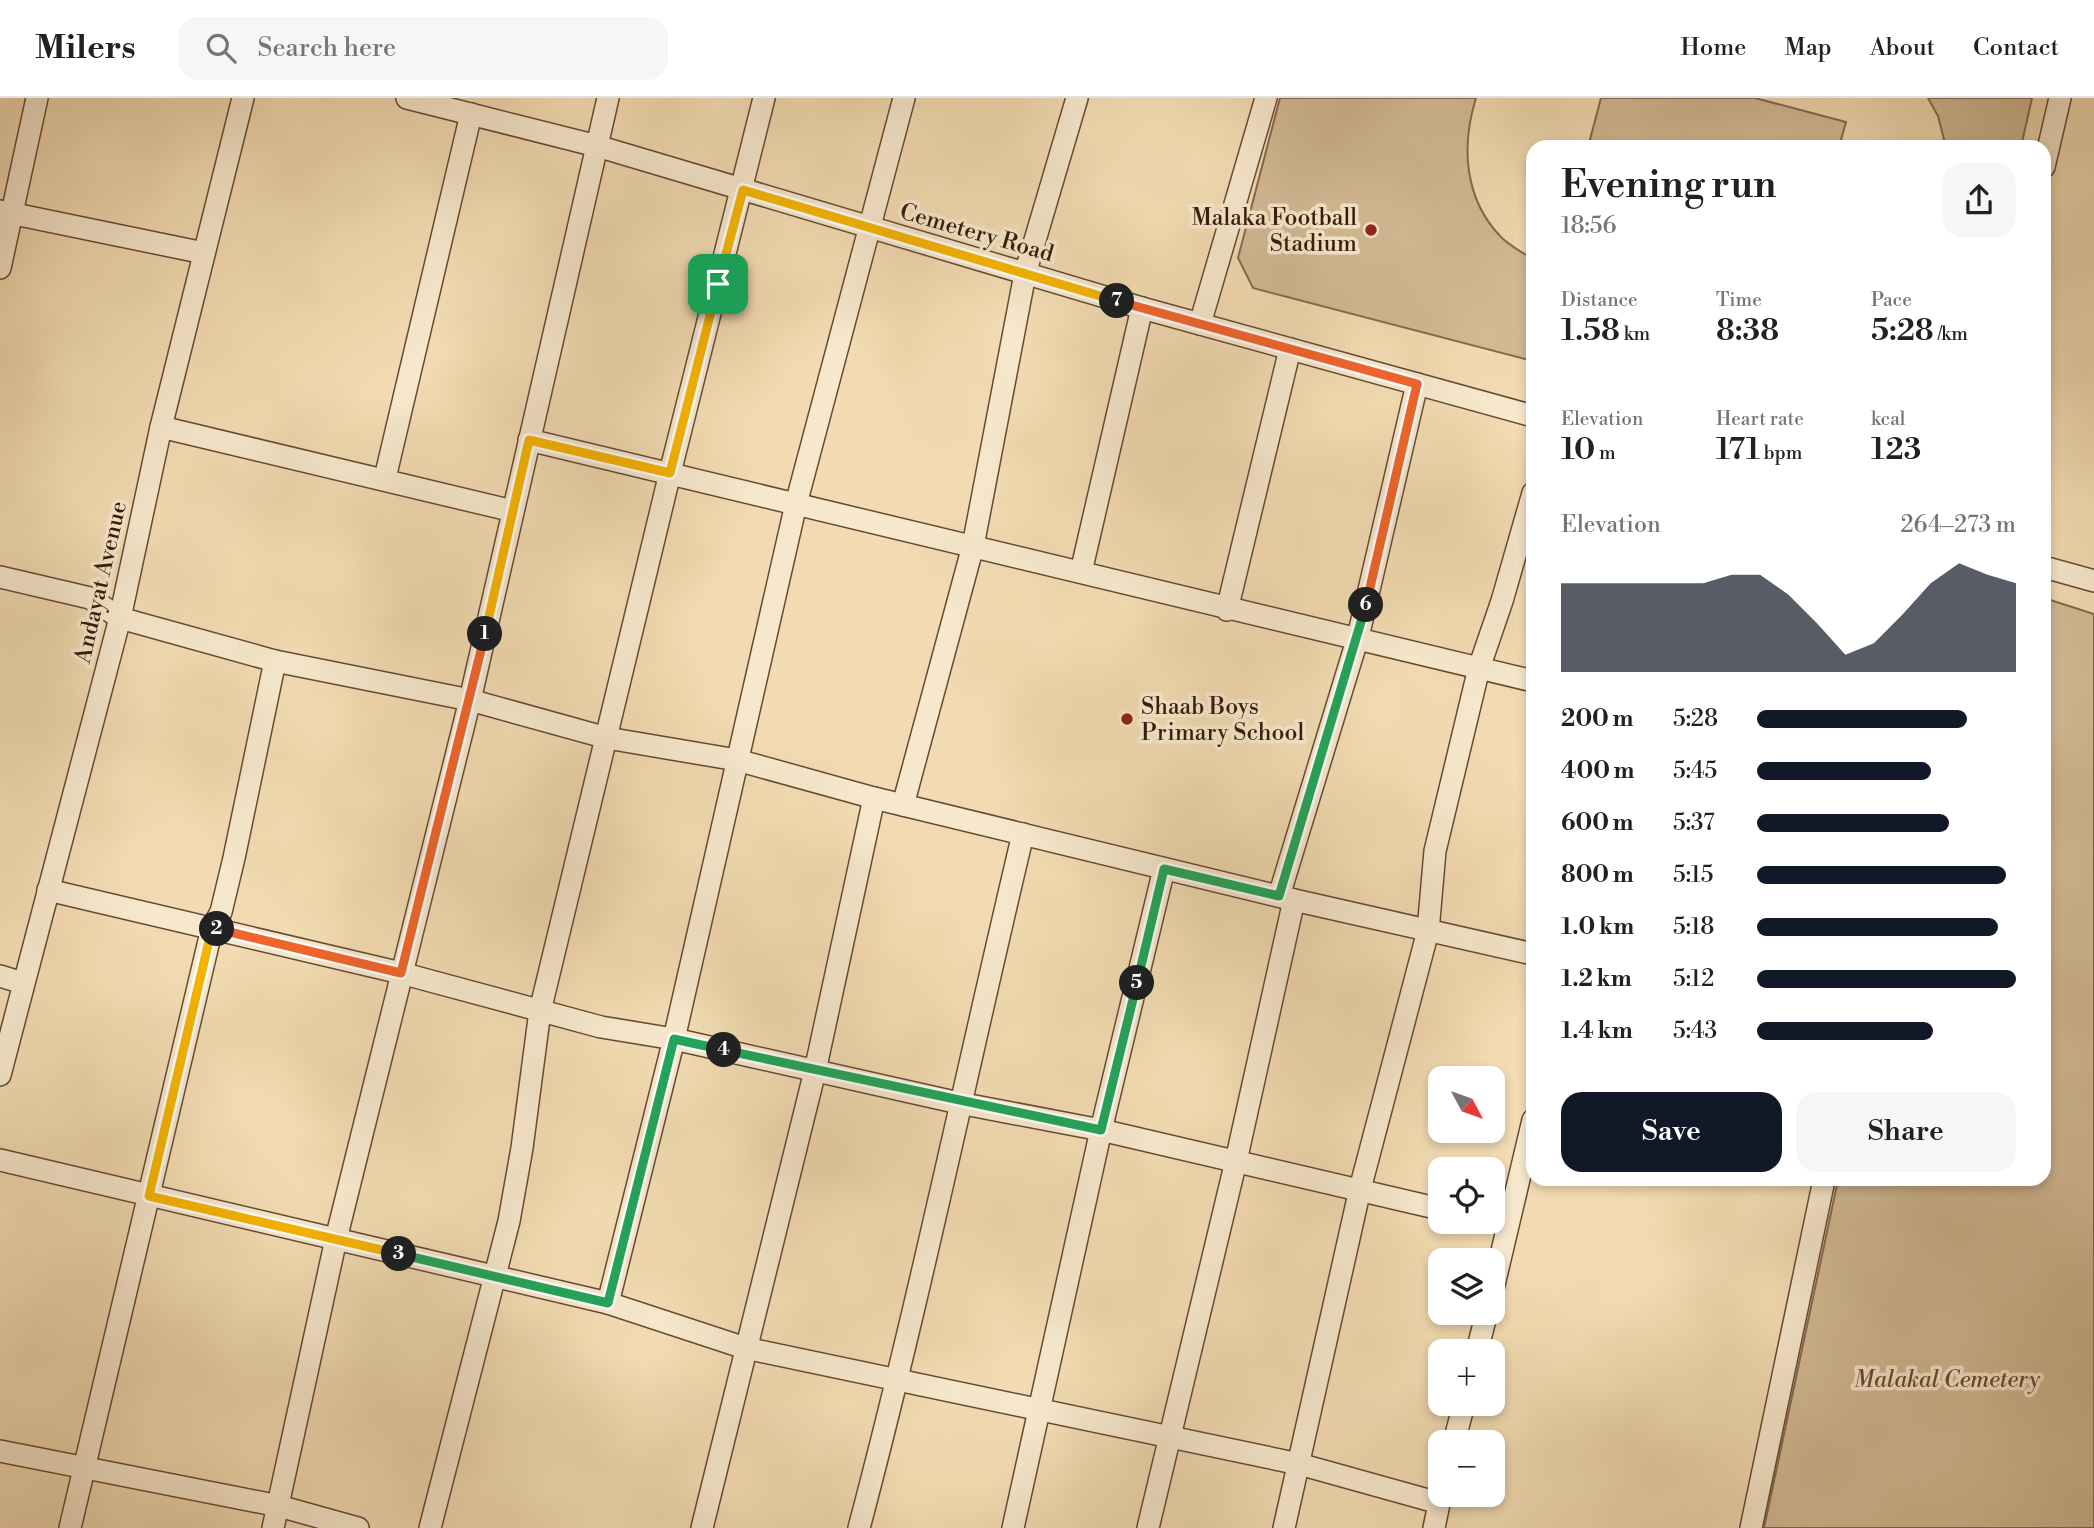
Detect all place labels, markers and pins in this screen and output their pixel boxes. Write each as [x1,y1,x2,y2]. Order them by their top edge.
place label: Malaka Football Stadium [1192,204,1357,258]
marker: Malaka Football Stadium [1363,222,1379,238]
pin [688,254,748,314]
pin: 7 [1100,284,1134,318]
pin: 6 [1348,588,1384,622]
pin: 1 [468,616,503,652]
place label: Shaab Boys Primary School [1141,693,1304,747]
marker: Shaab Boys Primary School [1119,711,1135,727]
pin: 2 [200,912,234,946]
pin: 5 [1120,966,1154,1001]
pin: 4 [706,1032,742,1068]
pin: 3 [382,1236,416,1272]

